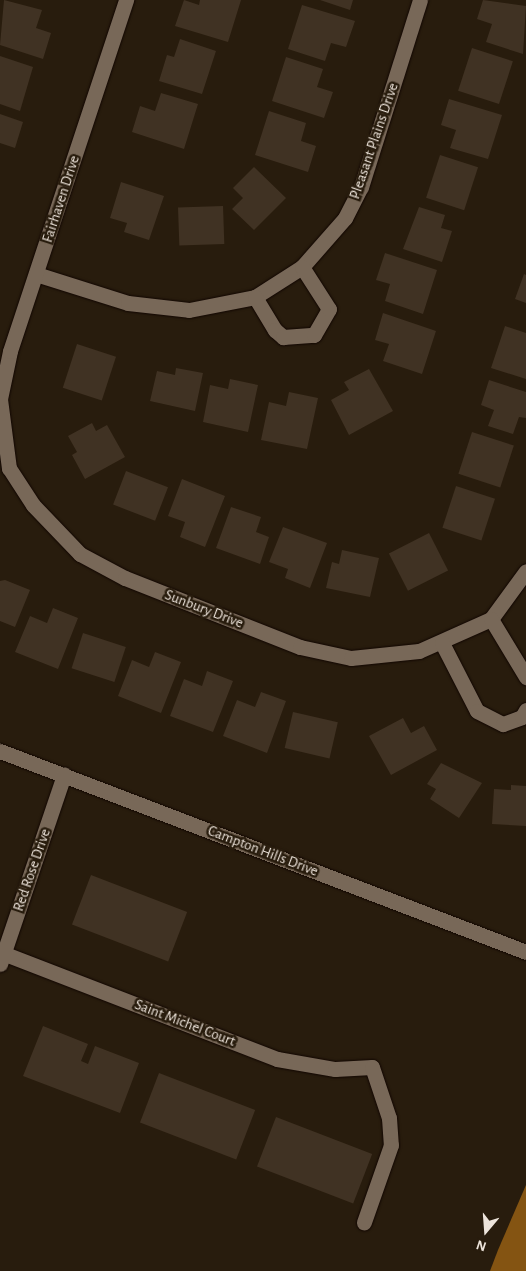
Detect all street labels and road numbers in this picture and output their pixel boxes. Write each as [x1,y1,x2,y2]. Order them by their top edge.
street label: Pleasant Plains Drive [346,81,402,201]
street label: Fairhaven Drive [38,153,84,245]
street label: Sunbury Drive [162,586,246,632]
street label: Campton Hills Drive [205,822,321,880]
street label: Red Rose Drive [9,826,55,914]
street label: Saint Michel Court [132,996,238,1050]

